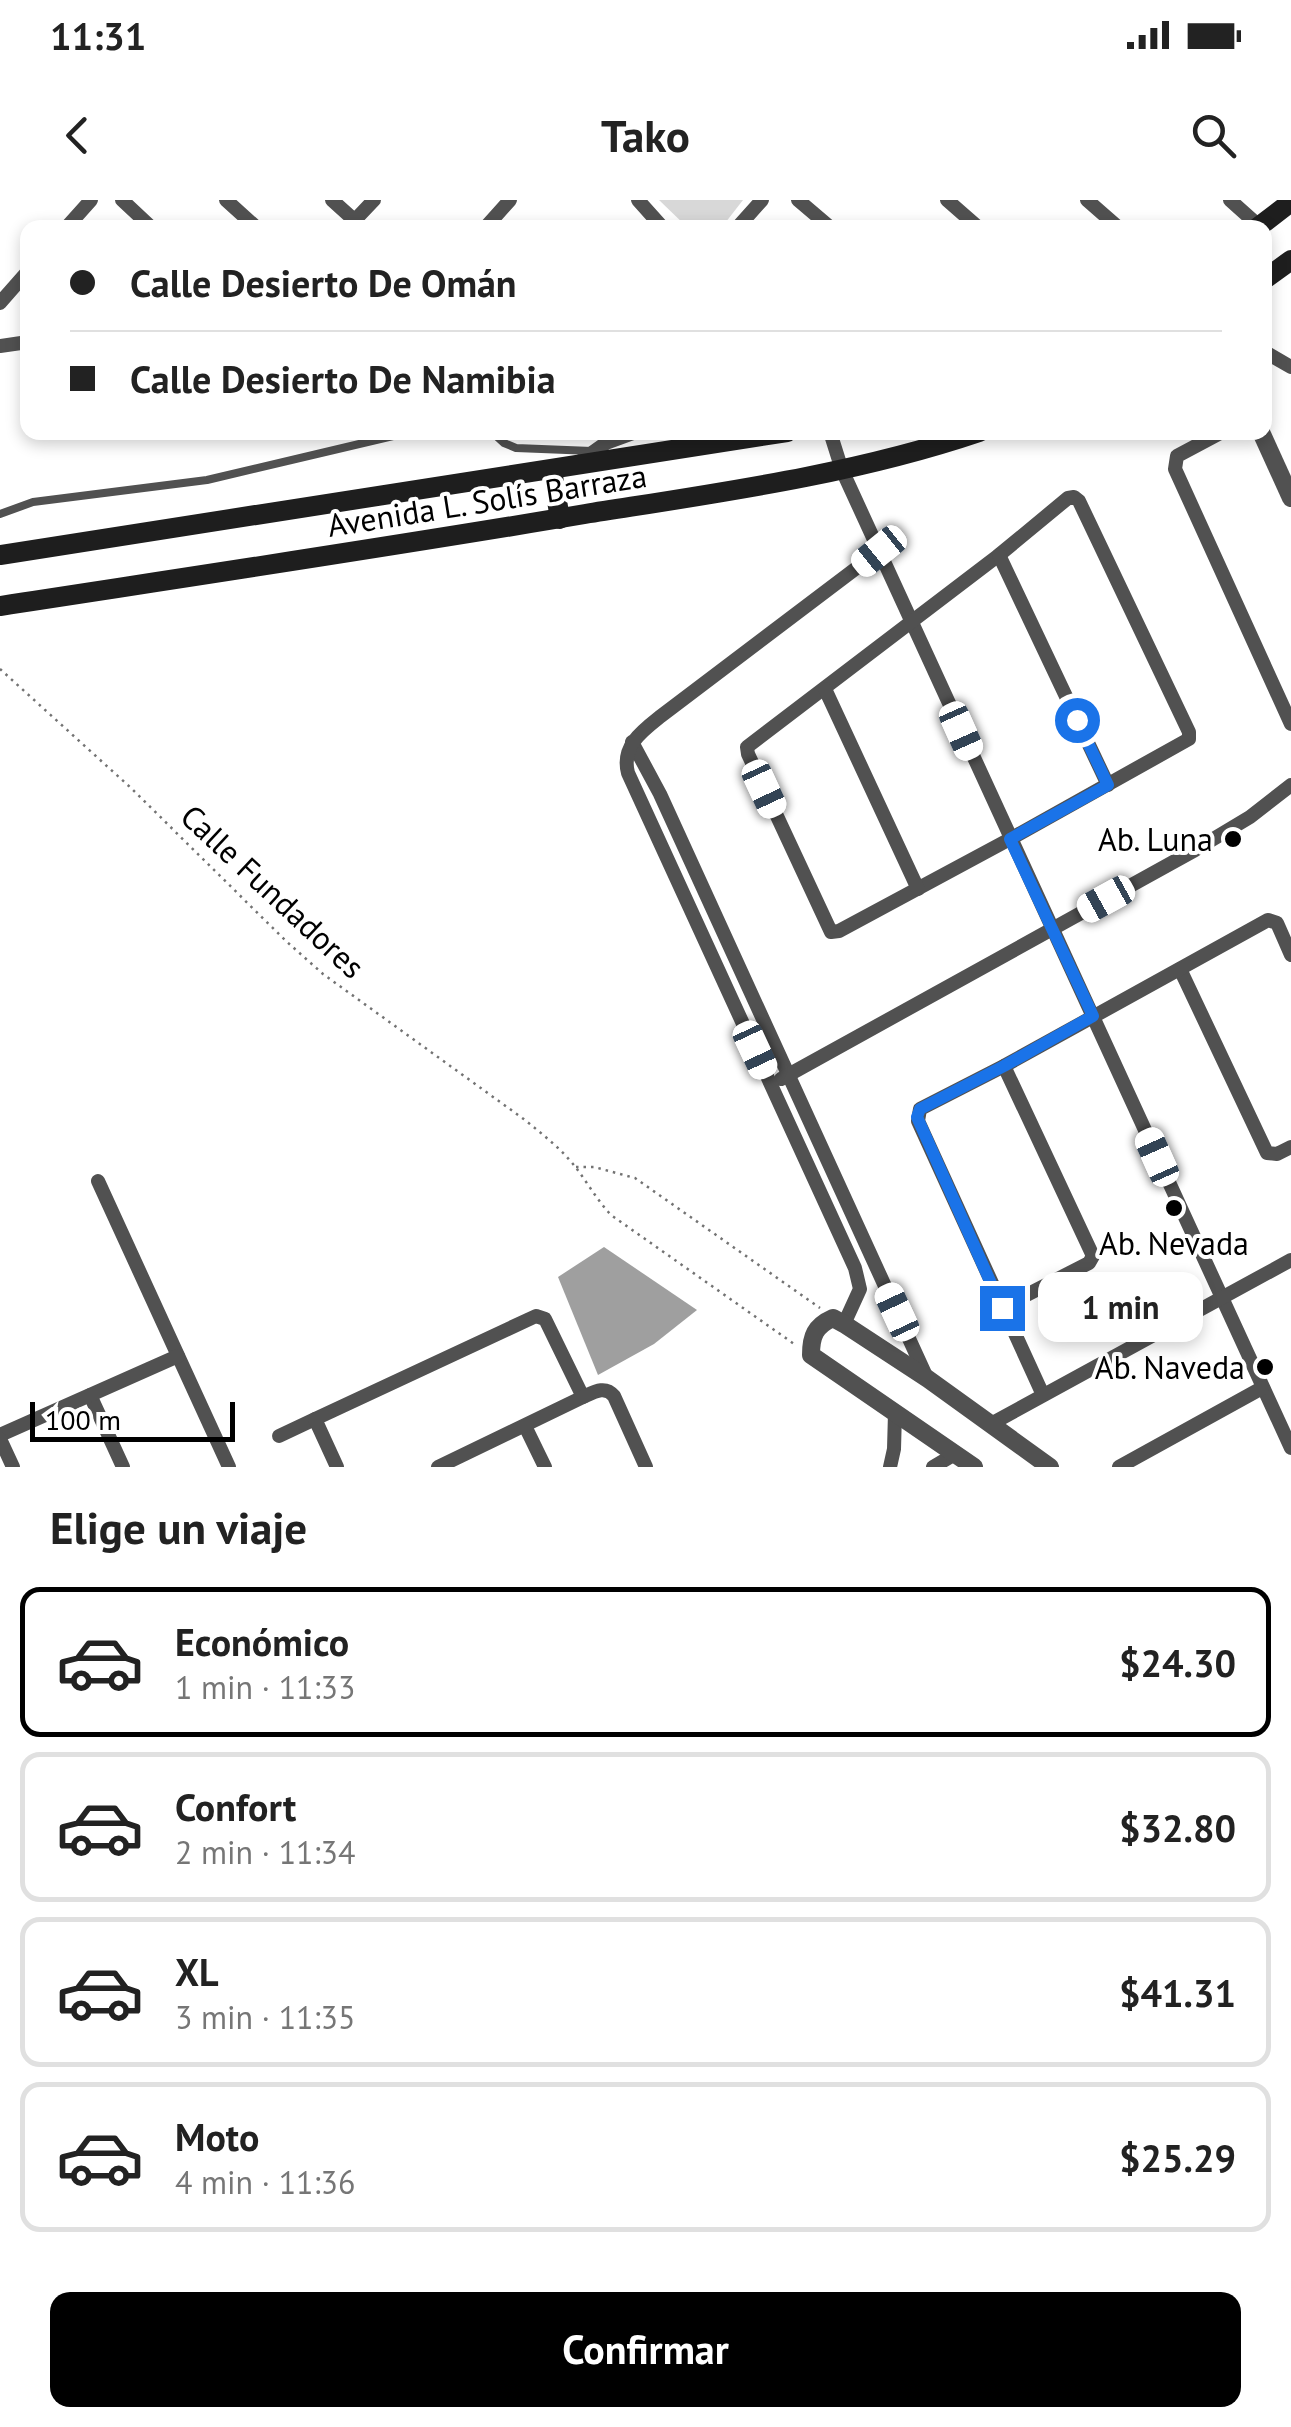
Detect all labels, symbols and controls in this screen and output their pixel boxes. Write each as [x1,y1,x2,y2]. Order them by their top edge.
text: 11:31 [50,11,146,60]
text: Tako [601,106,690,164]
icon: back [50,108,105,163]
icon: search [1186,108,1241,163]
text: Calle Desierto De Omán [130,258,517,307]
text: Calle Desierto De Namibia [130,354,556,403]
street label: Avenida L. Solís Barraza [324,454,650,546]
car [846,520,912,582]
car [935,697,987,765]
route start [1055,698,1100,743]
car [738,755,790,823]
street label: Calle Fundadores [172,795,374,987]
place label: Ab. Luna [1098,818,1213,860]
marker: Ab. Luna [1222,828,1244,850]
car [1072,871,1140,927]
car [729,1016,781,1084]
car [1131,1123,1183,1191]
marker: Ab. Nevada [1163,1197,1185,1219]
place label: Ab. Nevada [1099,1222,1249,1264]
callout: 1 min [1037,1273,1202,1343]
car [871,1278,923,1346]
route end [980,1286,1025,1331]
text: 1 min [1081,1286,1160,1328]
place label: Ab. Naveda [1095,1346,1245,1388]
marker: Ab. Naveda [1254,1356,1276,1378]
scale bar [30,1397,235,1442]
text: 100 m [45,1401,121,1438]
text: Elige un viaje [50,1498,307,1556]
icon: car [55,1617,145,1707]
text: Económico [175,1617,349,1666]
text: $24.30 [1119,1638,1236,1687]
text: 1 min · 11:33 [175,1666,355,1708]
icon: car [55,1782,145,1872]
text: Confort [175,1782,296,1831]
text: $32.80 [1119,1803,1236,1852]
text: 2 min · 11:34 [175,1831,355,1873]
icon: car [55,1947,145,2037]
text: XL [175,1947,219,1996]
text: $41.31 [1119,1968,1236,2017]
text: 3 min · 11:35 [175,1996,355,2038]
icon: car [55,2112,145,2202]
text: Moto [175,2112,259,2161]
text: $25.29 [1119,2133,1236,2182]
text: 4 min · 11:36 [175,2161,355,2203]
button: Confirmar [50,2292,1241,2407]

